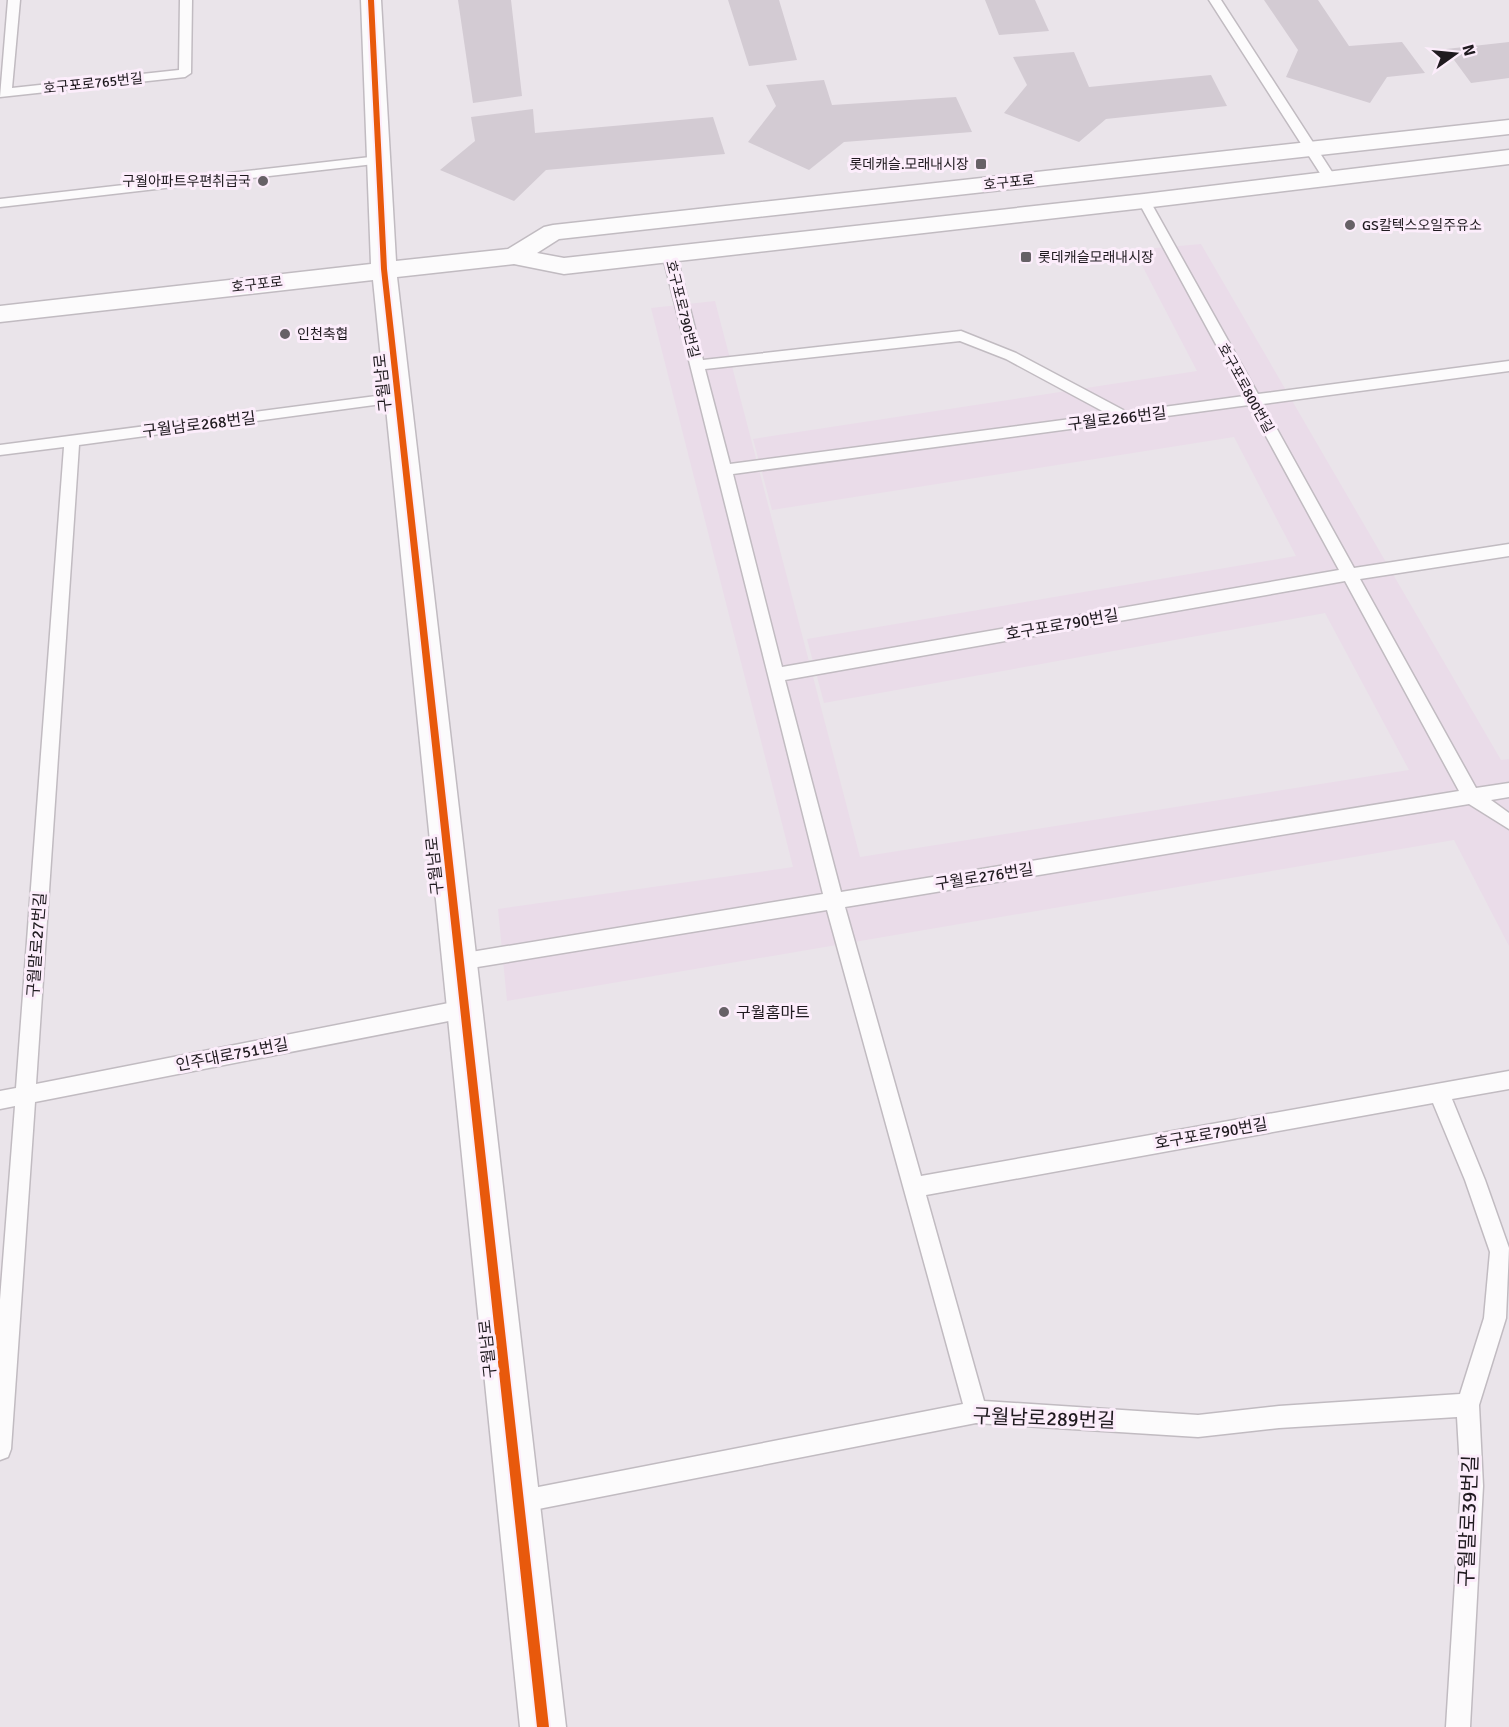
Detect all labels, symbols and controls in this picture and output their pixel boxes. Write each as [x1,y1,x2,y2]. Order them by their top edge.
north arrow [1425,24,1485,84]
text: N [1457,42,1480,58]
street label: 호구포로765번길 [42,70,144,97]
place label: 롯데캐슬.모래내시장 [849,156,969,173]
marker: 롯데캐슬.모래내시장 [974,157,988,171]
street label: 호구포로 [983,171,1036,194]
place label: 구월아파트우편취급국 [122,173,251,190]
marker: 구월아파트우편취급국 [256,174,270,188]
place label: GS칼텍스오일주유소 [1362,217,1482,234]
marker: GS칼텍스오일주유소 [1343,218,1357,232]
place label: 롯데캐슬모래내시장 [1038,249,1154,266]
marker: 롯데캐슬모래내시장 [1019,250,1033,264]
street label: 호구포로790번길 [662,259,703,360]
street label: 호구포로 [230,273,284,296]
place label: 인천축협 [297,326,349,343]
marker: 인천축협 [278,327,292,341]
street label: 호구포로800번길 [1214,340,1277,436]
street label: 구월남로 [370,352,396,413]
street label: 구월로266번길 [1067,403,1168,435]
street label: 구월남로268번길 [141,408,257,442]
street label: 호구포로790번길 [1004,605,1120,645]
street label: 구월남로 [422,835,448,896]
street label: 구월로276번길 [933,859,1035,895]
street label: 구월말로27번길 [23,892,51,998]
place label: 구월홈마트 [736,1003,810,1023]
marker: 구월홈마트 [717,1005,731,1019]
street label: 인주대로751번길 [174,1034,290,1076]
street label: 호구포로790번길 [1153,1114,1269,1154]
street label: 구월남로 [475,1318,501,1379]
street label: 구월남로289번길 [972,1404,1116,1433]
street label: 구월말로39번길 [1454,1455,1483,1587]

